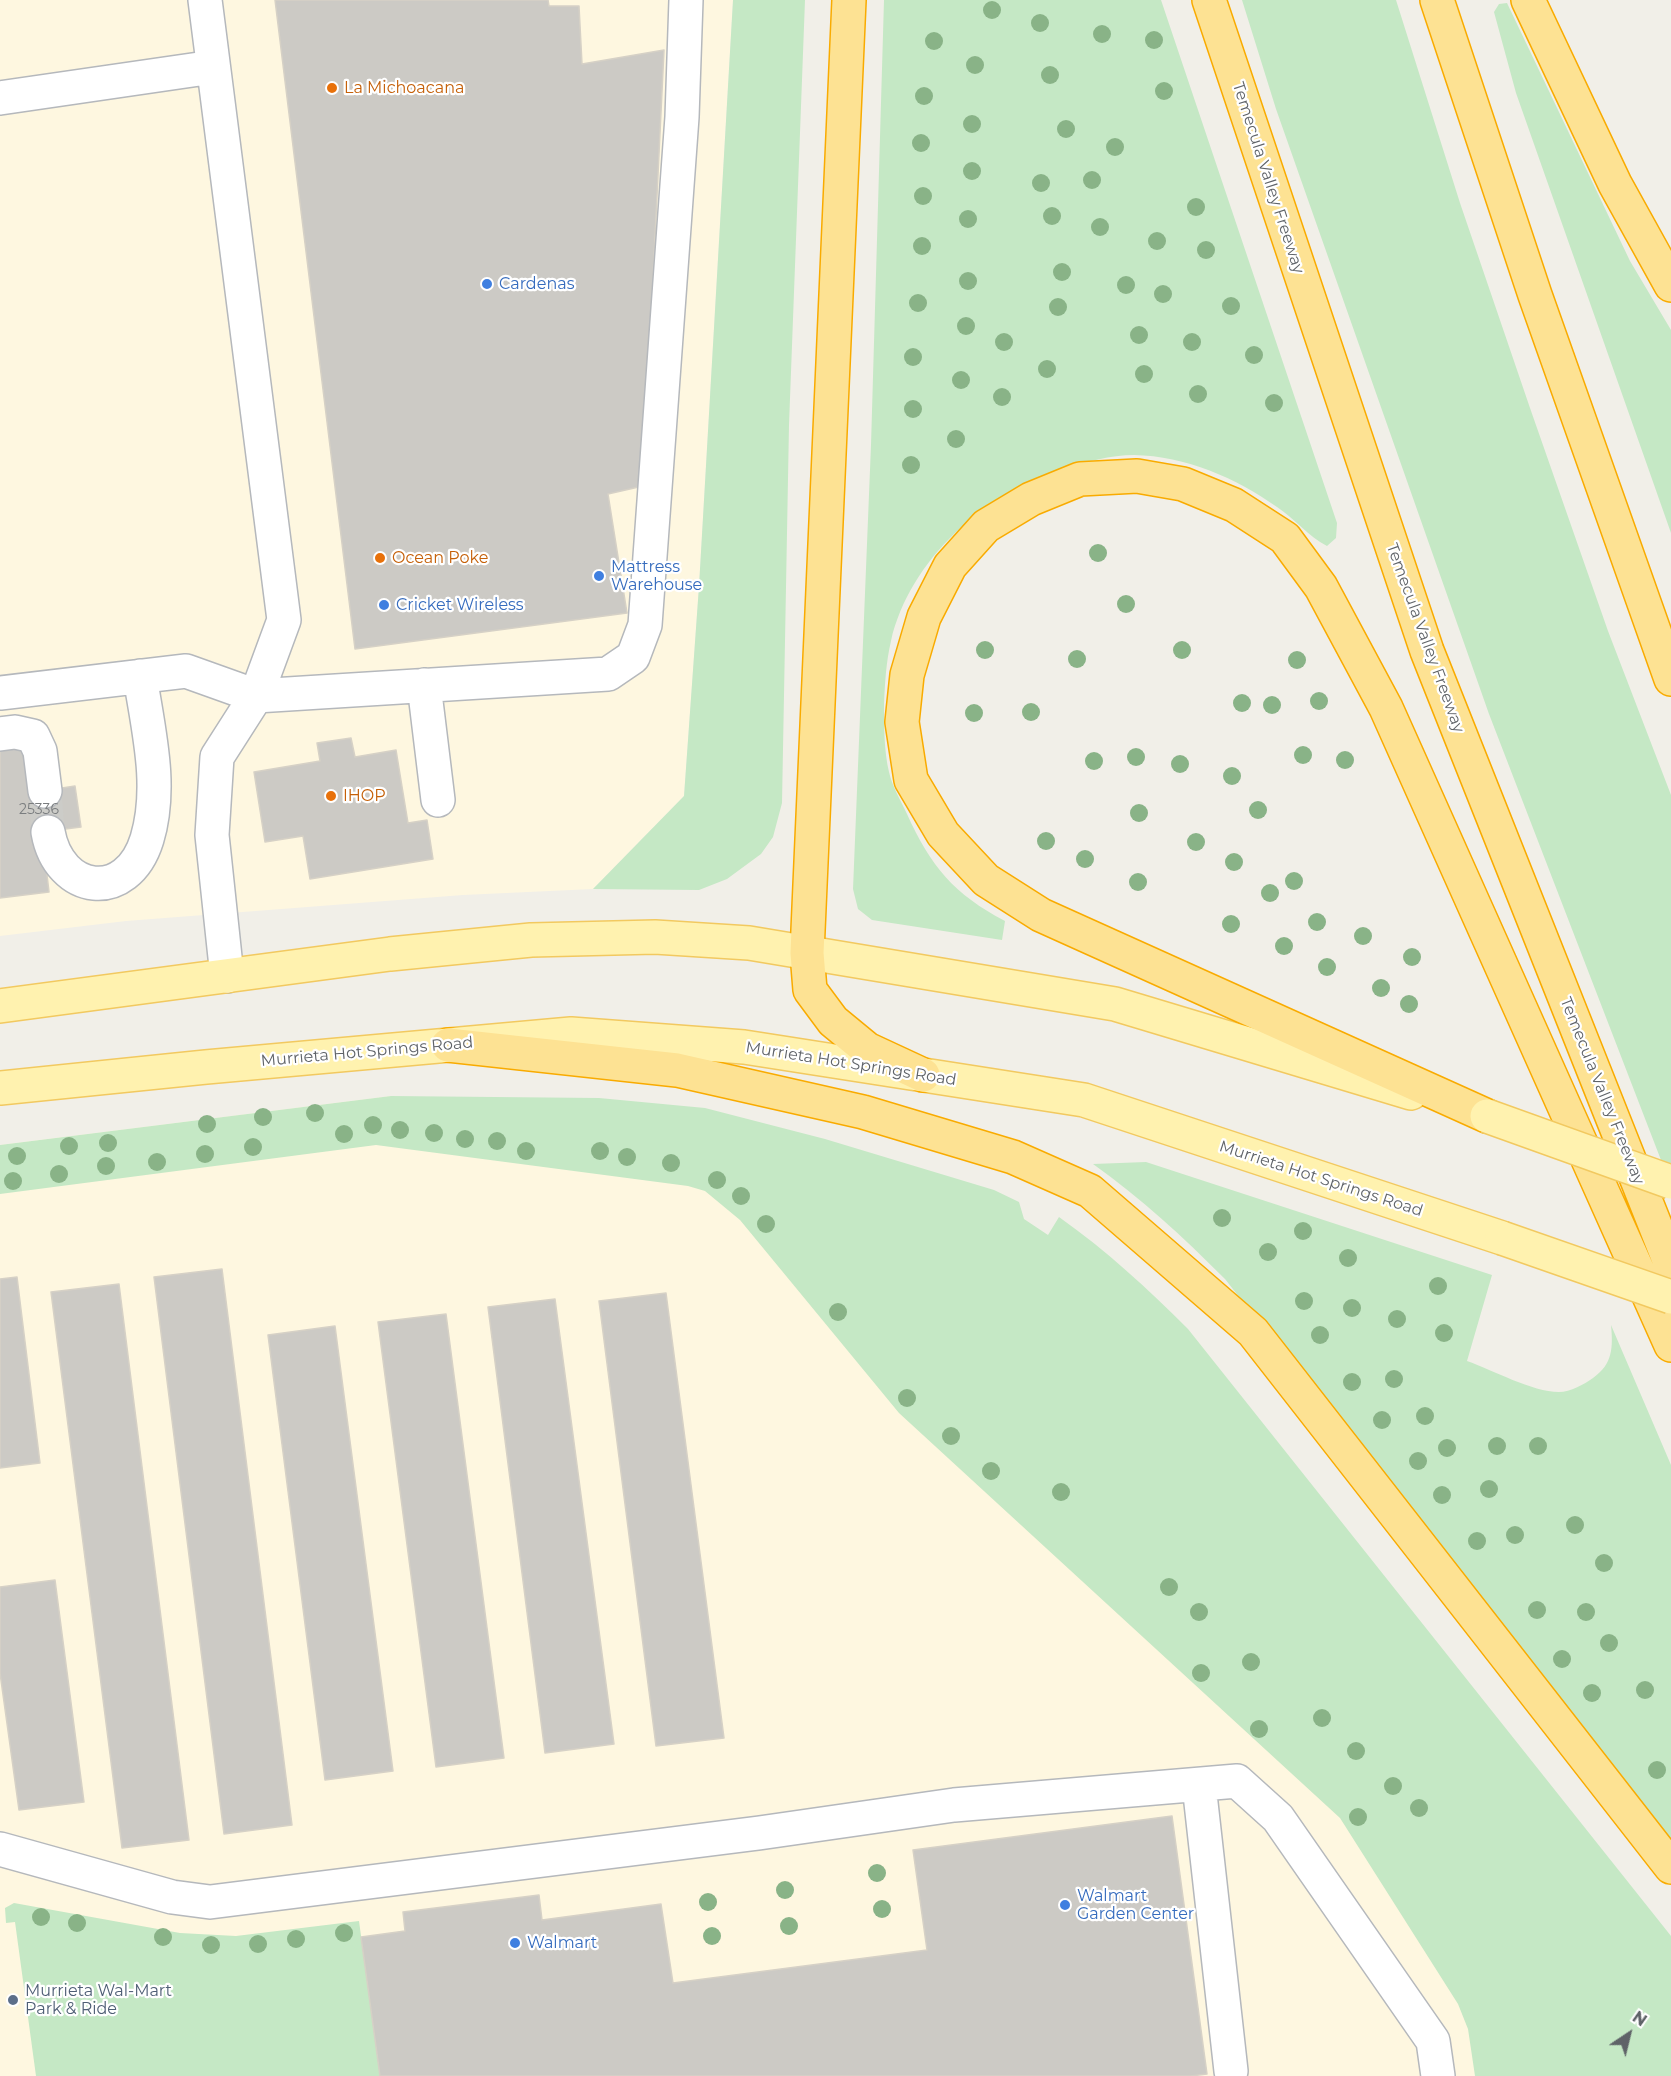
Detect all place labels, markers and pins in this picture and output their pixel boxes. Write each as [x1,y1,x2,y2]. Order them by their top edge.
place label: La Michoacana [344,78,464,98]
marker: La Michoacana [325,81,339,95]
place label: Cardenas [499,274,574,294]
marker: Cardenas [480,277,494,291]
place label: Ocean Poke [392,548,488,568]
marker: Ocean Poke [373,551,387,565]
place label: Mattress Warehouse [611,557,702,595]
marker: Mattress Warehouse [592,569,606,583]
place label: Cricket Wireless [396,595,524,615]
marker: Cricket Wireless [377,598,391,612]
place label: IHOP [343,786,386,806]
marker: IHOP [324,789,338,803]
place label: Walmart Garden Center [1077,1886,1194,1924]
marker: Walmart Garden Center [1058,1898,1072,1912]
place label: Walmart [527,1933,597,1953]
marker: Walmart [508,1936,522,1950]
place label: Murrieta Wal-Mart Park & Ride [25,1981,172,2019]
marker: Murrieta Wal-Mart Park & Ride [6,1993,20,2007]

